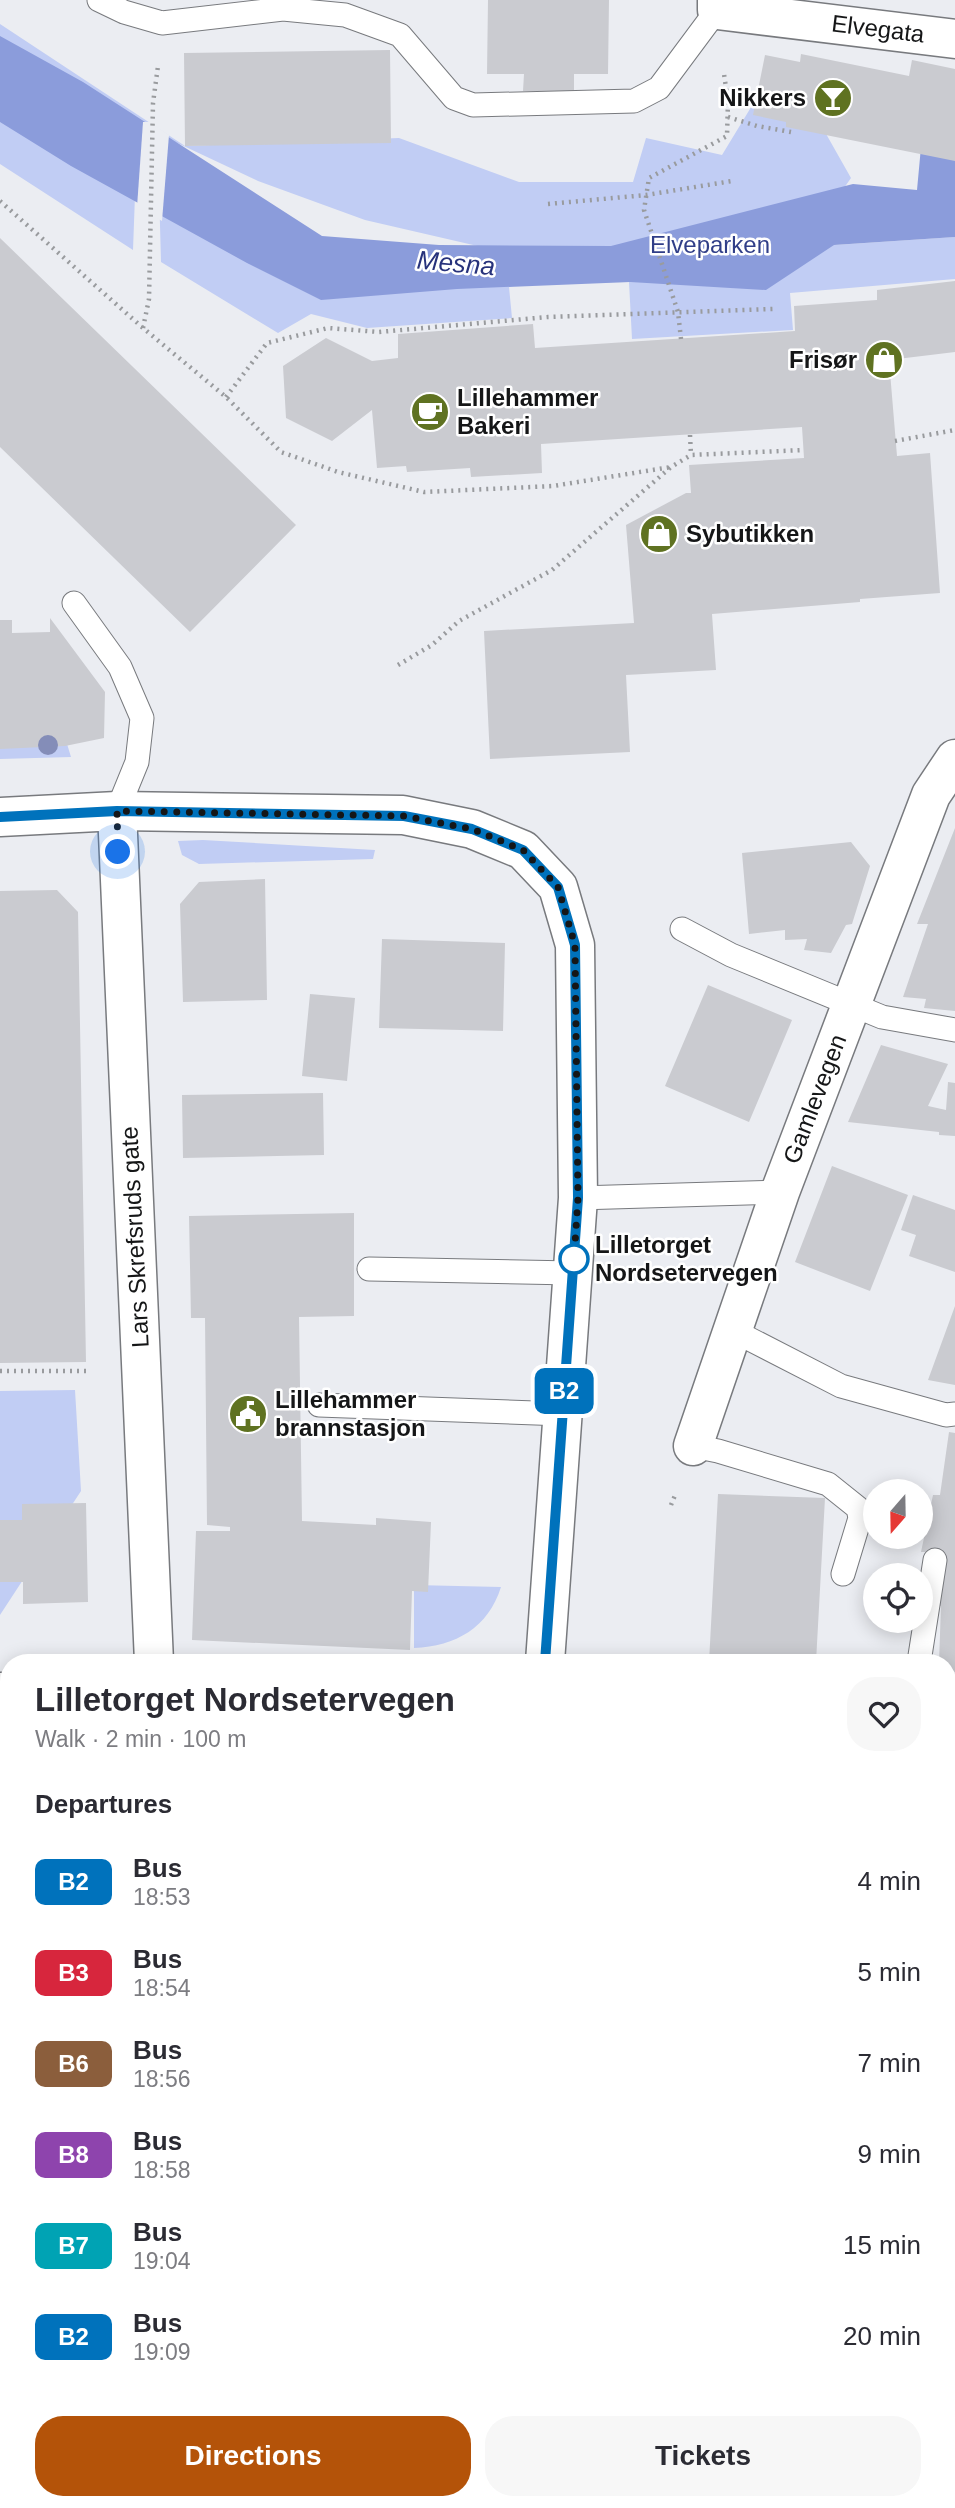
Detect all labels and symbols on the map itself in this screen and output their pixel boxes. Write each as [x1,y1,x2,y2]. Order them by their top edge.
street label: Elvegata [830,9,927,48]
bar icon: Nikkers [812,77,854,119]
place label: Nikkers [719,84,806,111]
park label: Elveparken [650,231,770,258]
water label: Mesna [416,245,496,281]
shop icon: Frisør [863,339,905,381]
place label: Frisør [789,346,857,373]
place label: Lillehammer Bakeri [457,384,598,439]
cafe icon: Lillehammer Bakeri [409,391,451,433]
shop icon: Sybutikken [638,513,680,555]
place label: Sybutikken [686,520,814,547]
your location [100,834,135,869]
street label: Gamlevegen [778,1030,852,1167]
street label: Lars Skrefsruds gate [115,1126,154,1348]
place label: Lilletorget Nordsetervegen [595,1231,778,1286]
marker: Lilletorget Nordsetervegen [559,1244,589,1274]
line badge: B2 [532,1368,596,1414]
place label: Lillehammer brannstasjon [275,1386,426,1441]
public building icon: Lillehammer brannstasjon [227,1393,269,1435]
north arrow [863,1479,933,1549]

